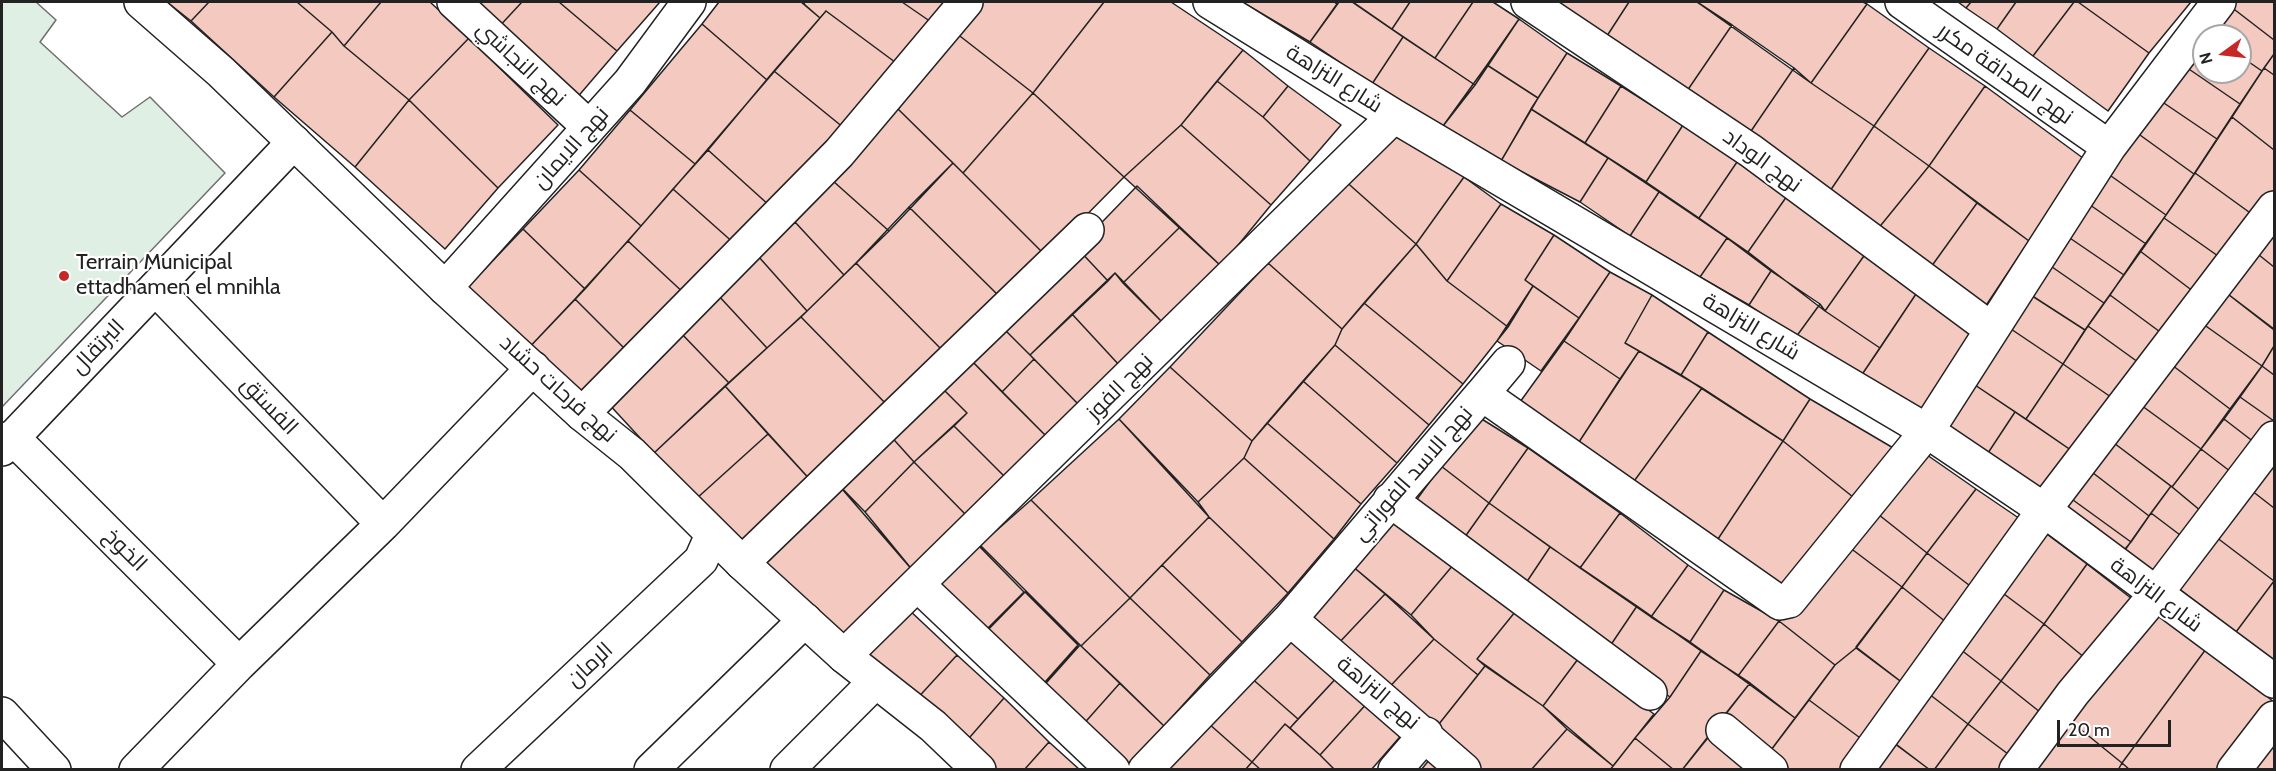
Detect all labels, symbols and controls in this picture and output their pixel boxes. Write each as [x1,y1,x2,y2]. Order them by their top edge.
street label: نهج النجاشي [471,16,571,112]
street label: نهج الصداقة مكرر [1932,17,2078,131]
north arrow [2192,24,2252,84]
street label: شارع النزاهة [1281,39,1387,119]
text: N [2195,50,2217,66]
street label: نهج الايمان [527,102,615,194]
street label: نهج الوداد [1717,124,1807,198]
place label: Terrain Municipal ettadhamen el mnihla [76,250,280,302]
marker: Terrain Municipal ettadhamen el mnihla [57,269,71,283]
street label: شارع النزاهة [1698,288,1804,366]
street label: البرتقال [66,314,130,380]
street label: نهج فرحات حشاد [494,330,622,448]
street label: نهج الفوز [1081,348,1159,426]
street label: الفستق [235,371,303,441]
street label: نهج الاسد الفوراتي [1347,401,1479,547]
street label: الخوخ [98,523,152,577]
street label: شارع النزاهة [2105,552,2207,638]
street label: الرمان [561,637,619,693]
street label: نهج النزاهة [1331,651,1425,735]
scale bar [2060,708,2174,746]
text: 20 m [2068,719,2110,741]

